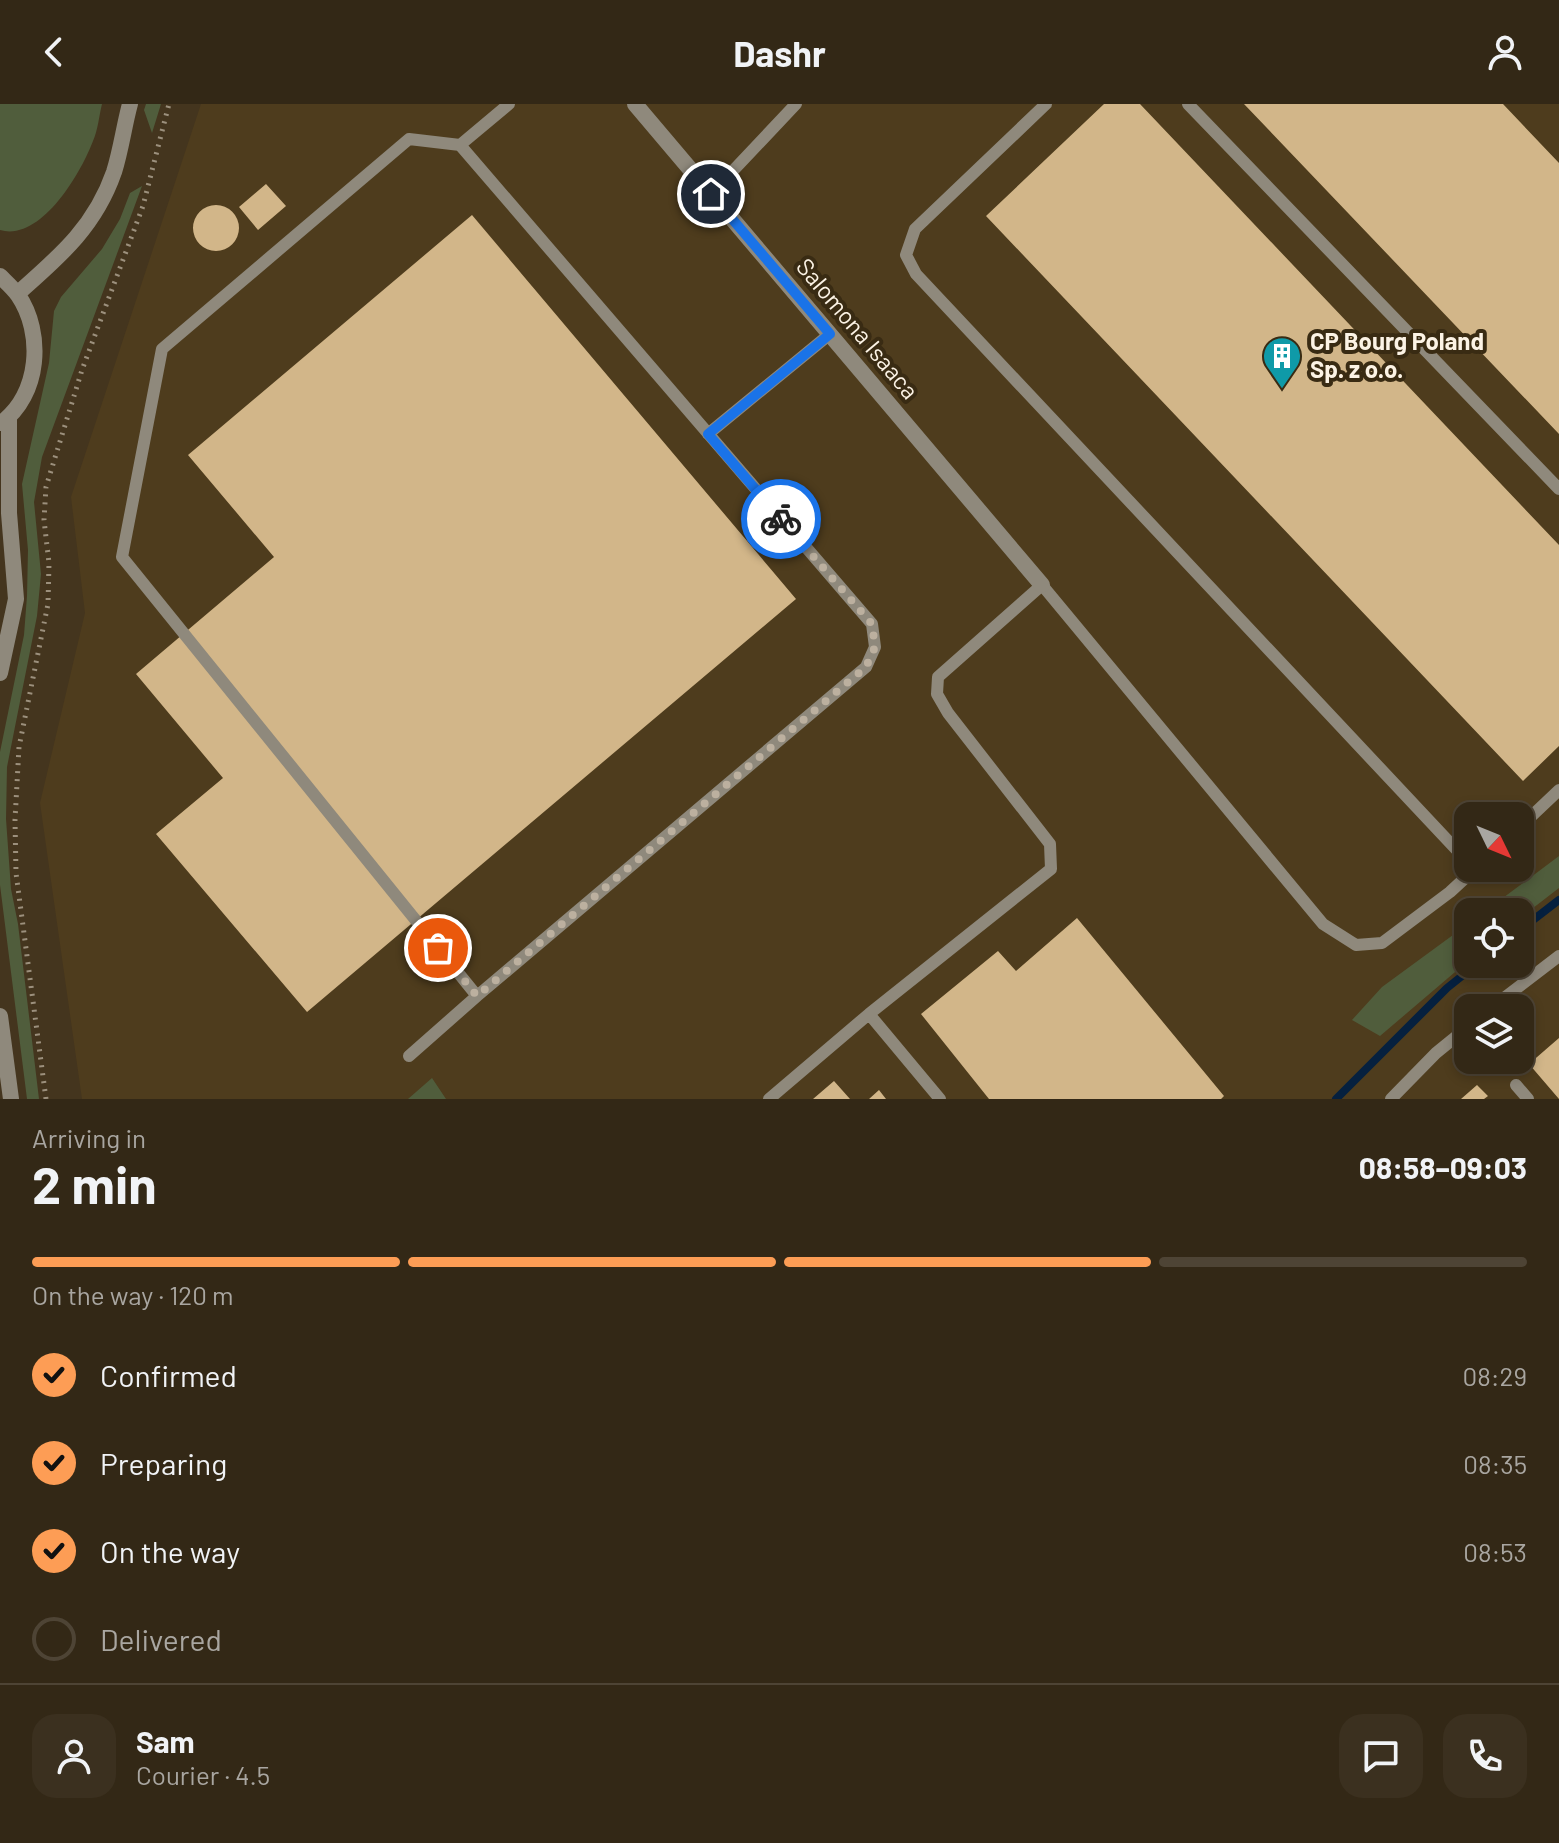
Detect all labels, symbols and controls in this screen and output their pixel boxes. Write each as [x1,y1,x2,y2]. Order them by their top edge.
icon: back [32,30,76,74]
icon: person [1483,30,1527,74]
text: Dashr [733,31,826,74]
pin [677,160,745,228]
icon: home [689,172,733,216]
street label: Salomona Isaaca [791,252,925,404]
place label: CP Bourg Poland Sp. z o.o. [1310,326,1484,383]
building icon: CP Bourg Poland Sp. z o.o. [1261,335,1303,390]
courier [741,479,821,559]
icon: bike [759,497,803,541]
north arrow [1454,802,1534,882]
map controls [1454,802,1534,1074]
button: locate [1454,898,1534,978]
pin [404,914,472,982]
icon: bag [416,926,460,970]
button: layers [1454,994,1534,1074]
text: Arriving in [32,1122,146,1153]
text: 08:58–09:03 [1359,1149,1527,1185]
text: 2 min [32,1152,157,1214]
text: On the way · 120 m [32,1279,234,1310]
icon: check [32,1353,76,1397]
text: Confirmed [100,1357,237,1393]
text: 08:29 [1462,1360,1527,1391]
icon: check [32,1441,76,1485]
text: Preparing [100,1445,227,1481]
text: 08:35 [1463,1448,1527,1479]
icon: check [32,1529,76,1573]
text: On the way [100,1533,240,1569]
text: 08:53 [1463,1536,1527,1567]
text: Delivered [100,1621,222,1657]
button: person [32,1714,116,1798]
button: chat [1339,1714,1423,1798]
button: phone [1443,1714,1527,1798]
text: Sam [136,1723,195,1759]
text: Courier · 4.5 [136,1759,270,1790]

